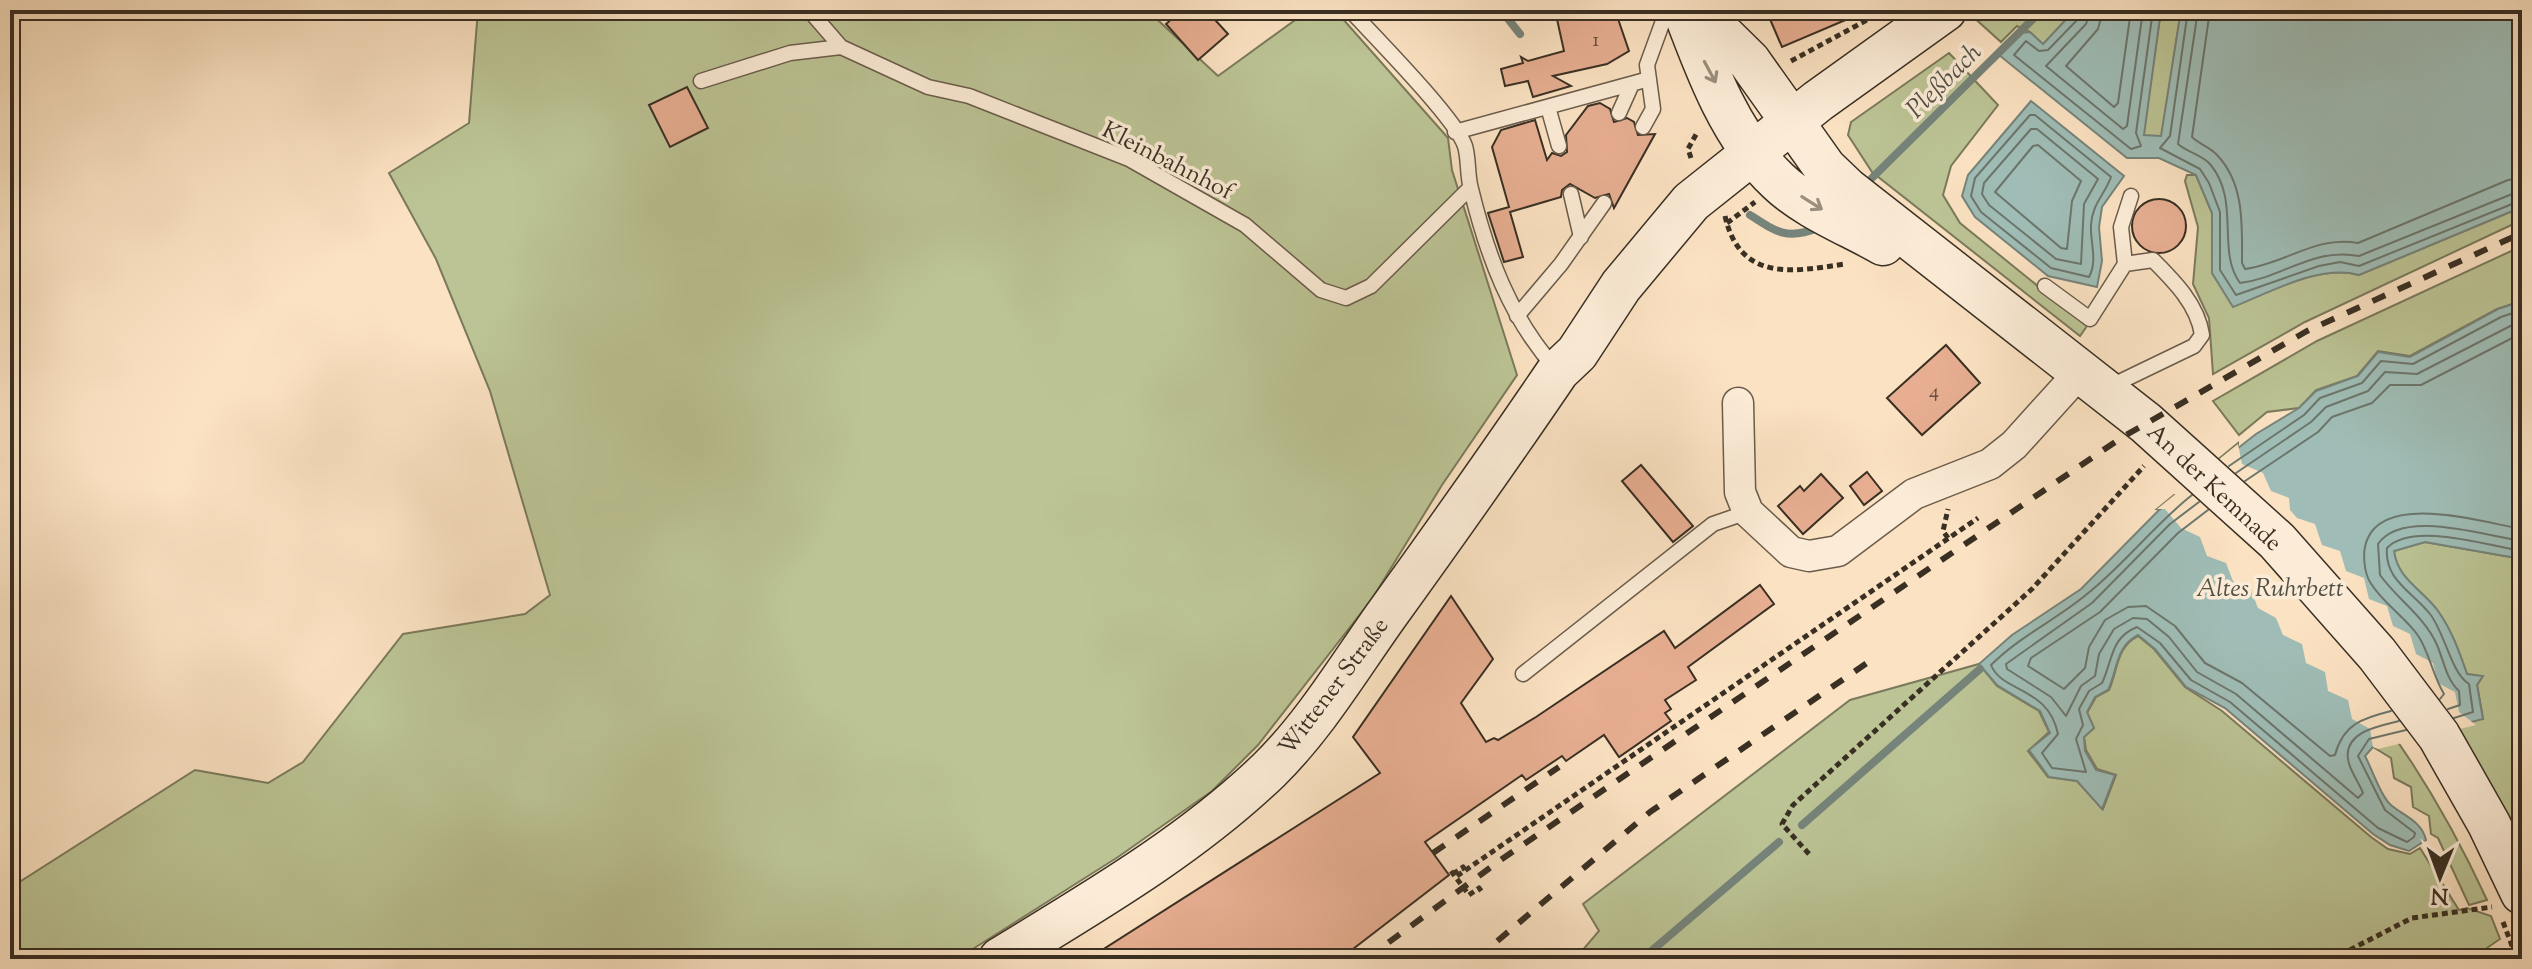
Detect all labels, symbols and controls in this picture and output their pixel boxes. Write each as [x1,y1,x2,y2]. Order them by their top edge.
house number: 1 [1593,27,1600,56]
water label: Pleßbach [1899,35,1991,128]
one-way arrow [1702,60,1718,84]
street label: Kleinbahnhof [1095,114,1240,210]
one-way arrow [1800,196,1823,212]
house number: 4 [1929,378,1939,407]
street label: An der Kemnade [2138,417,2289,560]
water label: Altes Ruhrbett [2196,571,2344,608]
street label: Wittener Straße [1271,611,1398,763]
north arrow [2400,837,2480,917]
text: N [2430,878,2449,910]

